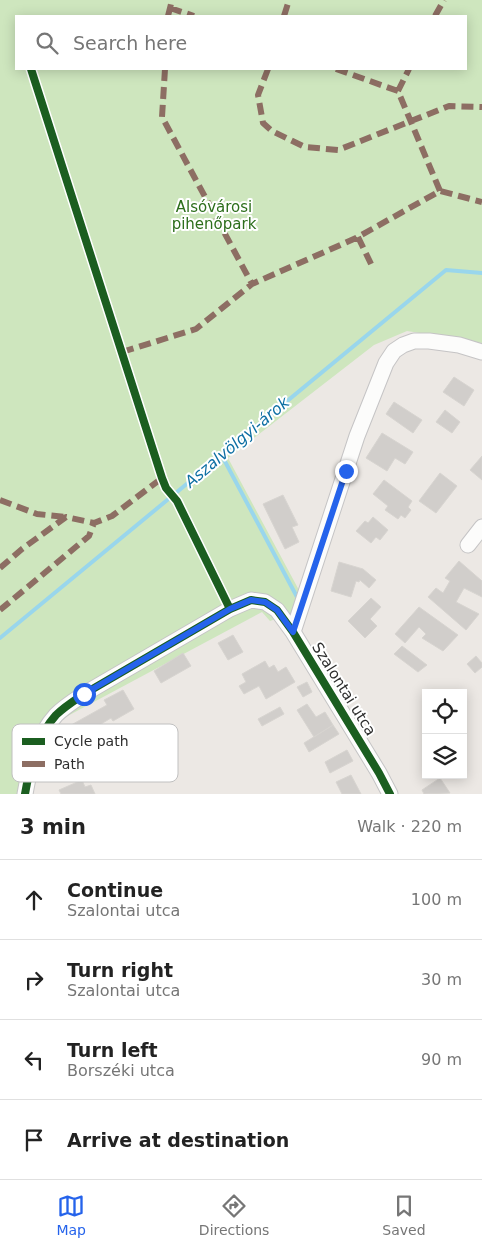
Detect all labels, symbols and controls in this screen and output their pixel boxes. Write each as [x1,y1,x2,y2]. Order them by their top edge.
search box [15,15,467,70]
icon: search [33,29,61,57]
text: Search here [73,32,187,54]
park label: Alsóvárosi pihenőpark [172,198,257,233]
water label: Aszalvölgyi-árok [180,392,294,492]
route end [335,460,358,483]
street label: Szalontai utca [308,639,380,739]
route start [73,683,96,706]
map controls [422,689,467,779]
button: locate [422,689,467,734]
legend [12,724,178,782]
text: Cycle path [54,733,129,749]
button: layers [422,734,467,779]
text: Path [54,756,85,772]
text: 3 min [20,815,86,839]
text: Walk · 220 m [357,817,462,836]
text: Continue [67,879,163,901]
icon: ahead [20,886,48,914]
text: 100 m [411,890,462,909]
text: Szalontai utca [67,901,180,920]
text: Turn right [67,959,173,981]
icon: right [20,966,48,994]
text: 30 m [421,970,462,989]
text: Szalontai utca [67,981,180,1000]
text: Turn left [67,1039,158,1061]
icon: left [20,1046,48,1074]
text: 90 m [421,1050,462,1069]
text: Borszéki utca [67,1061,175,1080]
icon: arrive [20,1126,48,1154]
text: Arrive at destination [67,1129,289,1151]
tab: Map [56,1192,86,1238]
tab: Directions [199,1192,269,1238]
tab: Saved [382,1192,426,1238]

